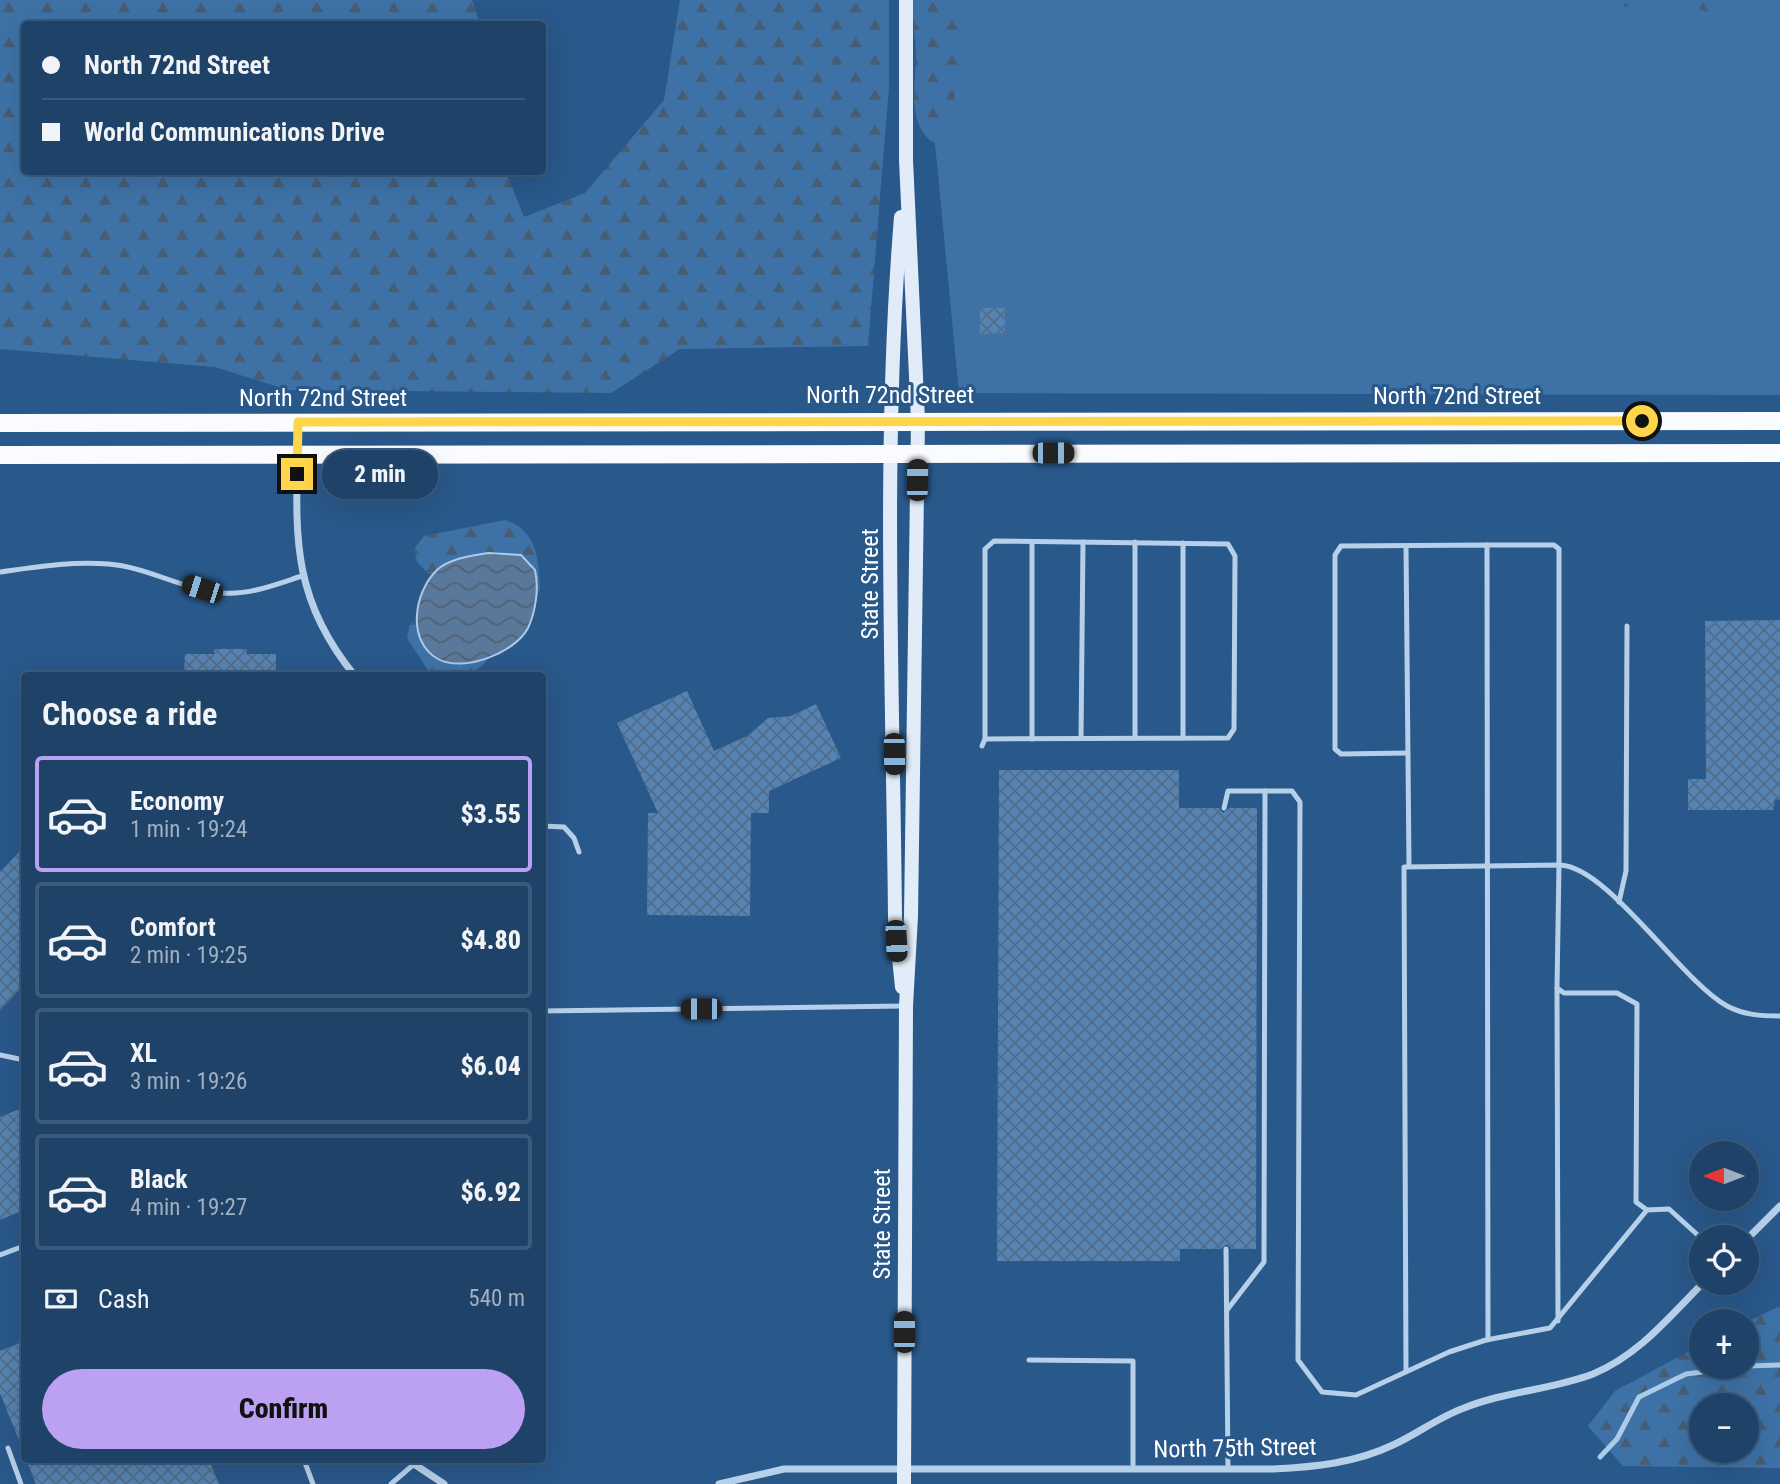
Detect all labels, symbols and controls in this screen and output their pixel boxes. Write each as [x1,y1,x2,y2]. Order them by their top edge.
text: North 72nd Street [84,50,270,80]
text: World Communications Drive [84,117,385,147]
street label: North 72nd Street [806,381,974,409]
street label: North 72nd Street [1373,382,1541,410]
street label: North 72nd Street [239,384,407,412]
route start [1626,405,1658,437]
car [1033,443,1075,464]
callout: 2 min [322,449,437,498]
route end [281,458,313,490]
car [907,459,928,501]
text: 2 min [354,461,406,488]
street label: State Street [856,528,884,640]
car [179,573,226,605]
text: Choose a ride [42,695,217,733]
car [884,733,905,775]
icon: car [46,783,109,846]
text: Economy [130,786,224,816]
text: $3.55 [460,799,521,829]
text: 1 min · 19:24 [130,816,247,843]
icon: car [46,909,109,972]
text: Comfort [130,912,216,942]
car [885,919,908,963]
text: $4.80 [460,925,521,955]
text: 2 min · 19:25 [130,942,247,969]
car [681,999,723,1020]
icon: car [46,1035,109,1098]
text: XL [130,1038,157,1068]
text: $6.04 [460,1051,521,1081]
text: 3 min · 19:26 [130,1068,247,1095]
north arrow [1689,1141,1759,1211]
map controls [1689,1141,1759,1463]
icon: car [46,1161,109,1224]
text: Black [130,1164,188,1194]
street label: State Street [868,1168,896,1280]
text: $6.92 [460,1177,521,1207]
text: 4 min · 19:27 [130,1194,247,1221]
button: locate [1689,1225,1759,1295]
icon: cash [42,1280,80,1318]
text: Cash [98,1284,150,1314]
text: 540 m [468,1285,525,1312]
button: + [1689,1309,1759,1379]
car [894,1311,915,1353]
button: Confirm [42,1369,525,1449]
button: − [1689,1393,1759,1463]
street label: North 75th Street [1153,1433,1317,1463]

